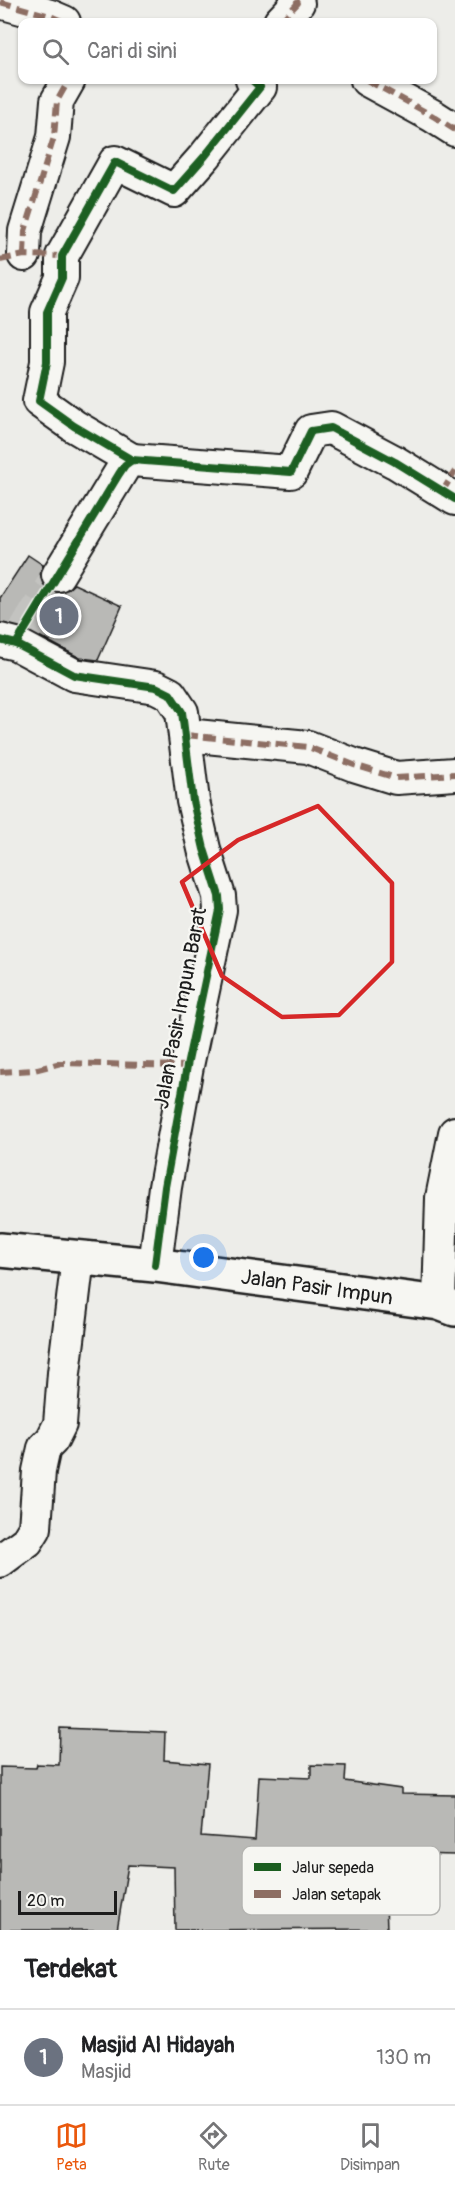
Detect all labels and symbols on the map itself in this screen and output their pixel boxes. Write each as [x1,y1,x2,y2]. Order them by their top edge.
pin: 1 [40,594,78,638]
street label: Jalan Pasir Impun Barat [148,905,213,1111]
your location [189,1243,218,1272]
street label: Jalan Pasir Impun [239,1263,395,1312]
legend [242,1846,440,1915]
text: Jalur sepeda [292,1858,374,1878]
text: Jalan setapak [292,1885,381,1905]
scale bar [18,1888,117,1916]

